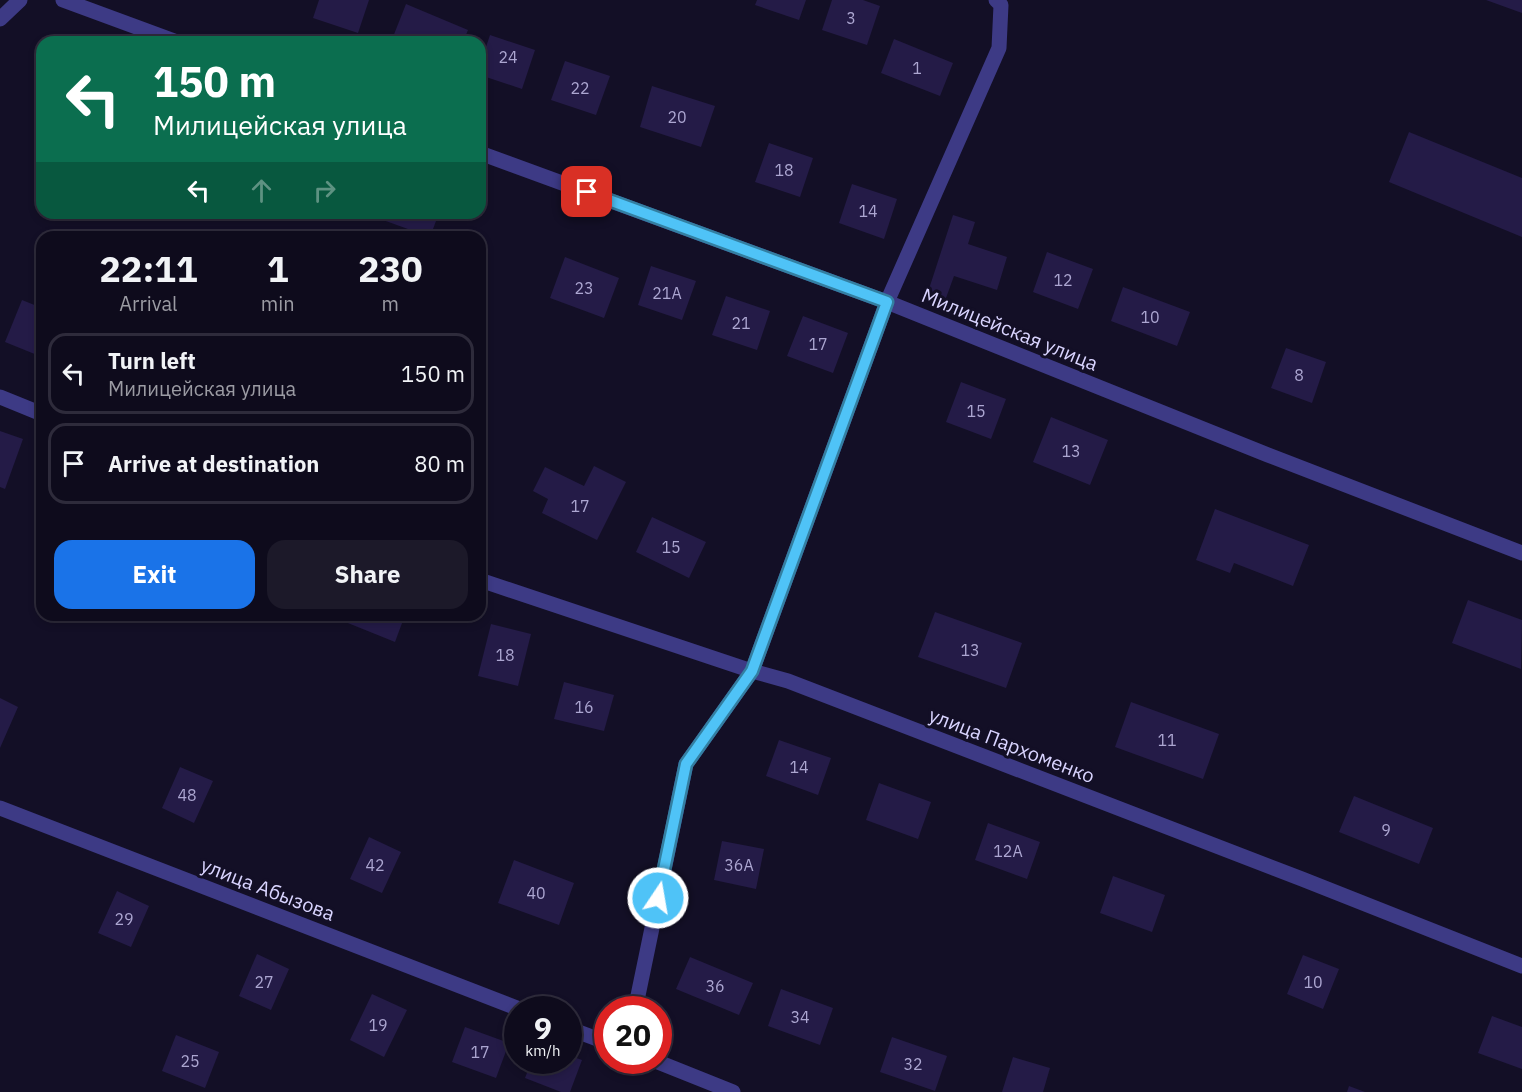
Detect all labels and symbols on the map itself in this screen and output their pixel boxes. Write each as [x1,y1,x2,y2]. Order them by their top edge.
house number: 3 [846,8,856,28]
house number: 24 [498,47,518,67]
house number: 1 [912,58,922,78]
house number: 22 [570,78,590,98]
house number: 20 [667,107,687,127]
house number: 18 [774,160,794,180]
pin [561,166,612,217]
house number: 14 [858,201,878,221]
house number: 12 [1053,270,1073,290]
house number: 23 [574,278,594,298]
street label: Милицейская улица [918,281,1103,377]
house number: 21А [652,283,682,303]
house number: 10 [1140,307,1160,327]
house number: 21 [731,313,751,333]
house number: 17 [808,334,828,354]
house number: 8 [1294,365,1304,385]
house number: 15 [966,401,986,421]
house number: 13 [1061,441,1081,461]
house number: 17 [570,496,590,516]
house number: 15 [661,537,681,557]
house number: 13 [960,640,980,660]
house number: 18 [495,645,515,665]
house number: 16 [574,697,594,717]
street label: улица Пархоменко [925,701,1099,789]
house number: 11 [1157,730,1177,750]
house number: 14 [789,757,809,777]
house number: 48 [177,785,197,805]
house number: 9 [1381,820,1391,840]
house number: 12А [993,841,1023,861]
street label: улица Абызова [197,851,339,927]
house number: 42 [365,855,385,875]
house number: 36А [724,855,754,875]
position arrow [626,866,690,930]
house number: 40 [526,883,546,903]
house number: 29 [114,909,134,929]
house number: 27 [254,972,274,992]
house number: 10 [1303,972,1323,992]
house number: 36 [705,976,725,996]
speed limit sign: 20 [594,996,672,1074]
house number: 34 [790,1007,810,1027]
house number: 19 [368,1015,388,1035]
house number: 17 [470,1042,490,1062]
house number: 25 [180,1051,200,1071]
house number: 32 [903,1054,923,1074]

